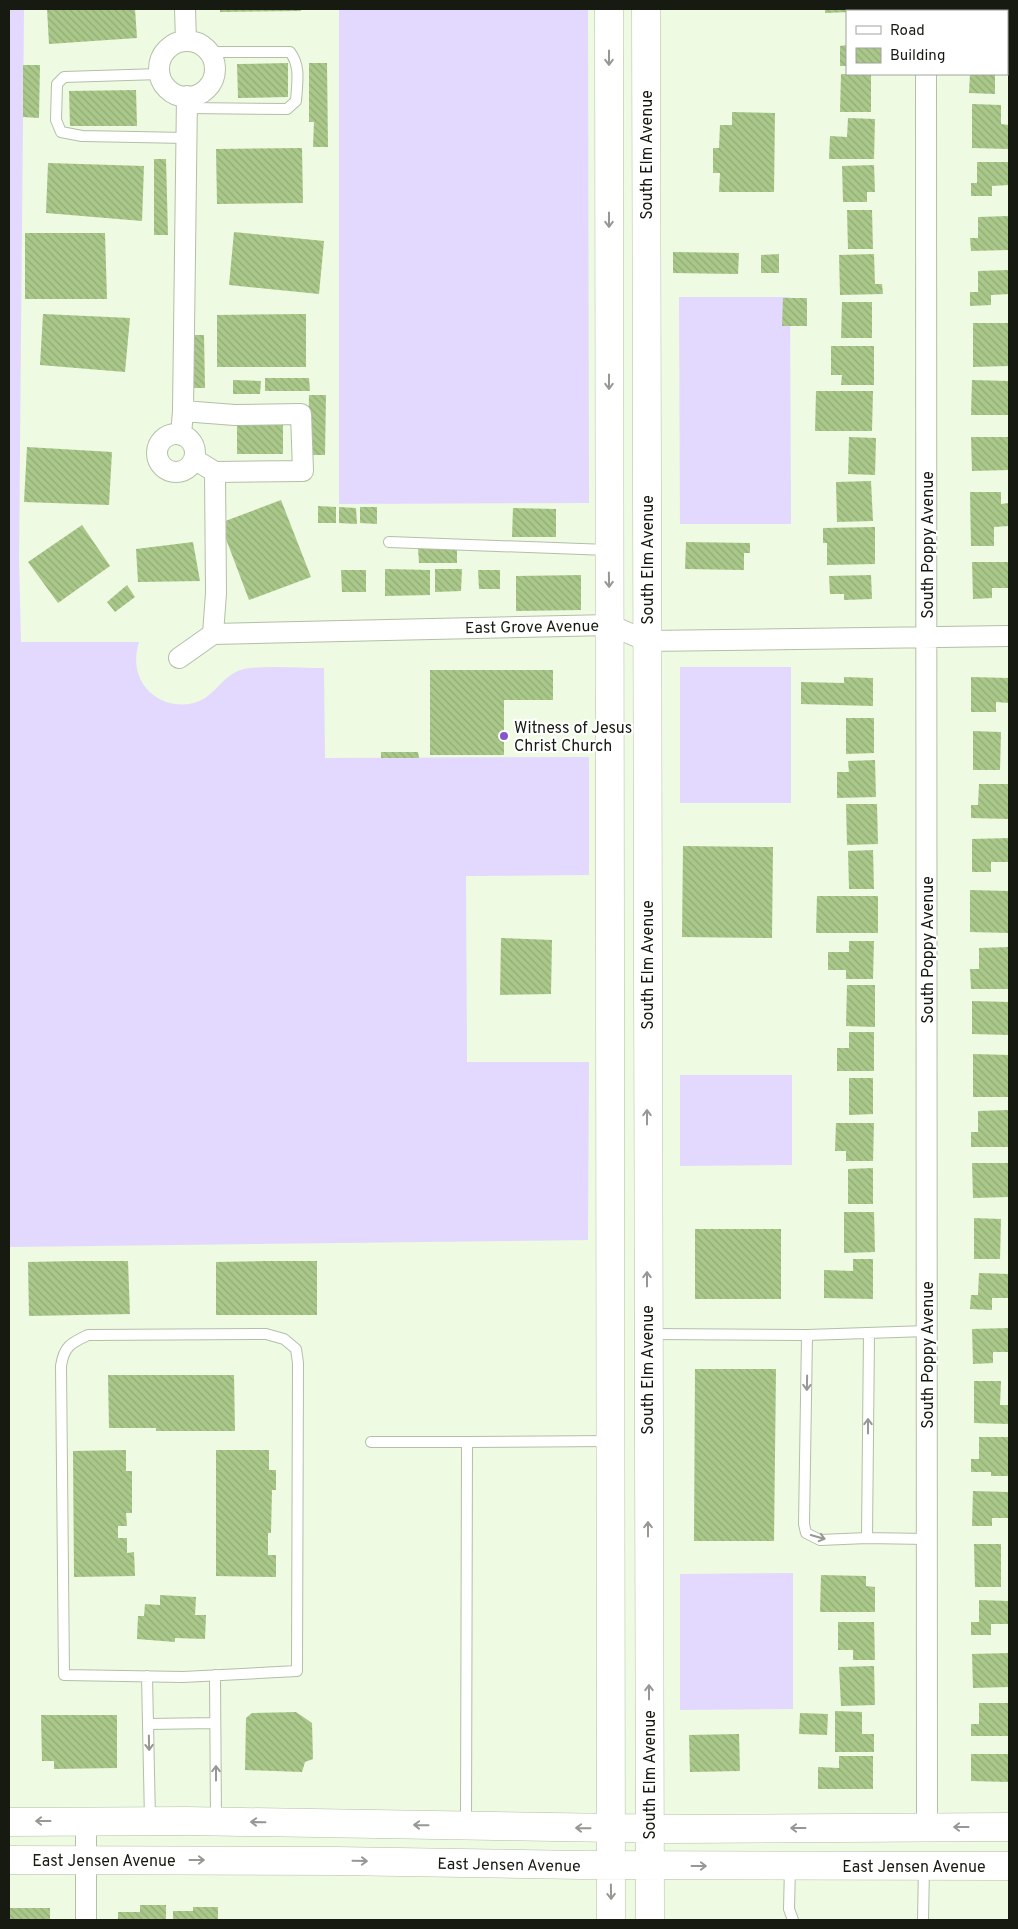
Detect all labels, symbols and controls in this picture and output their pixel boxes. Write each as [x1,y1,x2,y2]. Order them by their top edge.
legend [846,10,1008,75]
text: Road [890,22,925,41]
text: Building [890,47,945,66]
one-way arrow [604,49,614,65]
street label: South Elm Avenue [638,90,658,220]
one-way arrow [604,212,614,228]
one-way arrow [604,374,614,390]
street label: South Poppy Avenue [919,471,939,619]
street label: South Elm Avenue [639,495,659,625]
one-way arrow [605,572,614,588]
street label: East Grove Avenue [465,617,599,639]
place label: Witness of Jesus Christ Church [514,719,632,757]
marker: Witness of Jesus Christ Church [498,730,510,742]
street label: South Poppy Avenue [919,876,939,1024]
street label: South Elm Avenue [639,900,659,1030]
one-way arrow [642,1109,652,1126]
one-way arrow [642,1272,652,1288]
street label: South Poppy Avenue [919,1281,939,1429]
street label: South Elm Avenue [639,1305,659,1435]
one-way arrow [802,1375,812,1391]
one-way arrow [863,1418,873,1434]
one-way arrow [643,1522,653,1538]
one-way arrow [810,1533,826,1542]
one-way arrow [644,1684,654,1700]
street label: South Elm Avenue [641,1710,661,1840]
one-way arrow [144,1734,154,1750]
one-way arrow [211,1765,221,1782]
one-way arrow [36,1816,52,1826]
one-way arrow [251,1817,267,1827]
one-way arrow [413,1820,429,1829]
one-way arrow [953,1822,969,1832]
one-way arrow [576,1823,592,1832]
one-way arrow [790,1823,806,1833]
street label: East Jensen Avenue [32,1852,176,1872]
one-way arrow [189,1855,205,1864]
street label: East Jensen Avenue [437,1855,581,1877]
one-way arrow [352,1856,368,1866]
street label: East Jensen Avenue [842,1858,986,1878]
one-way arrow [690,1861,707,1871]
one-way arrow [606,1883,616,1899]

